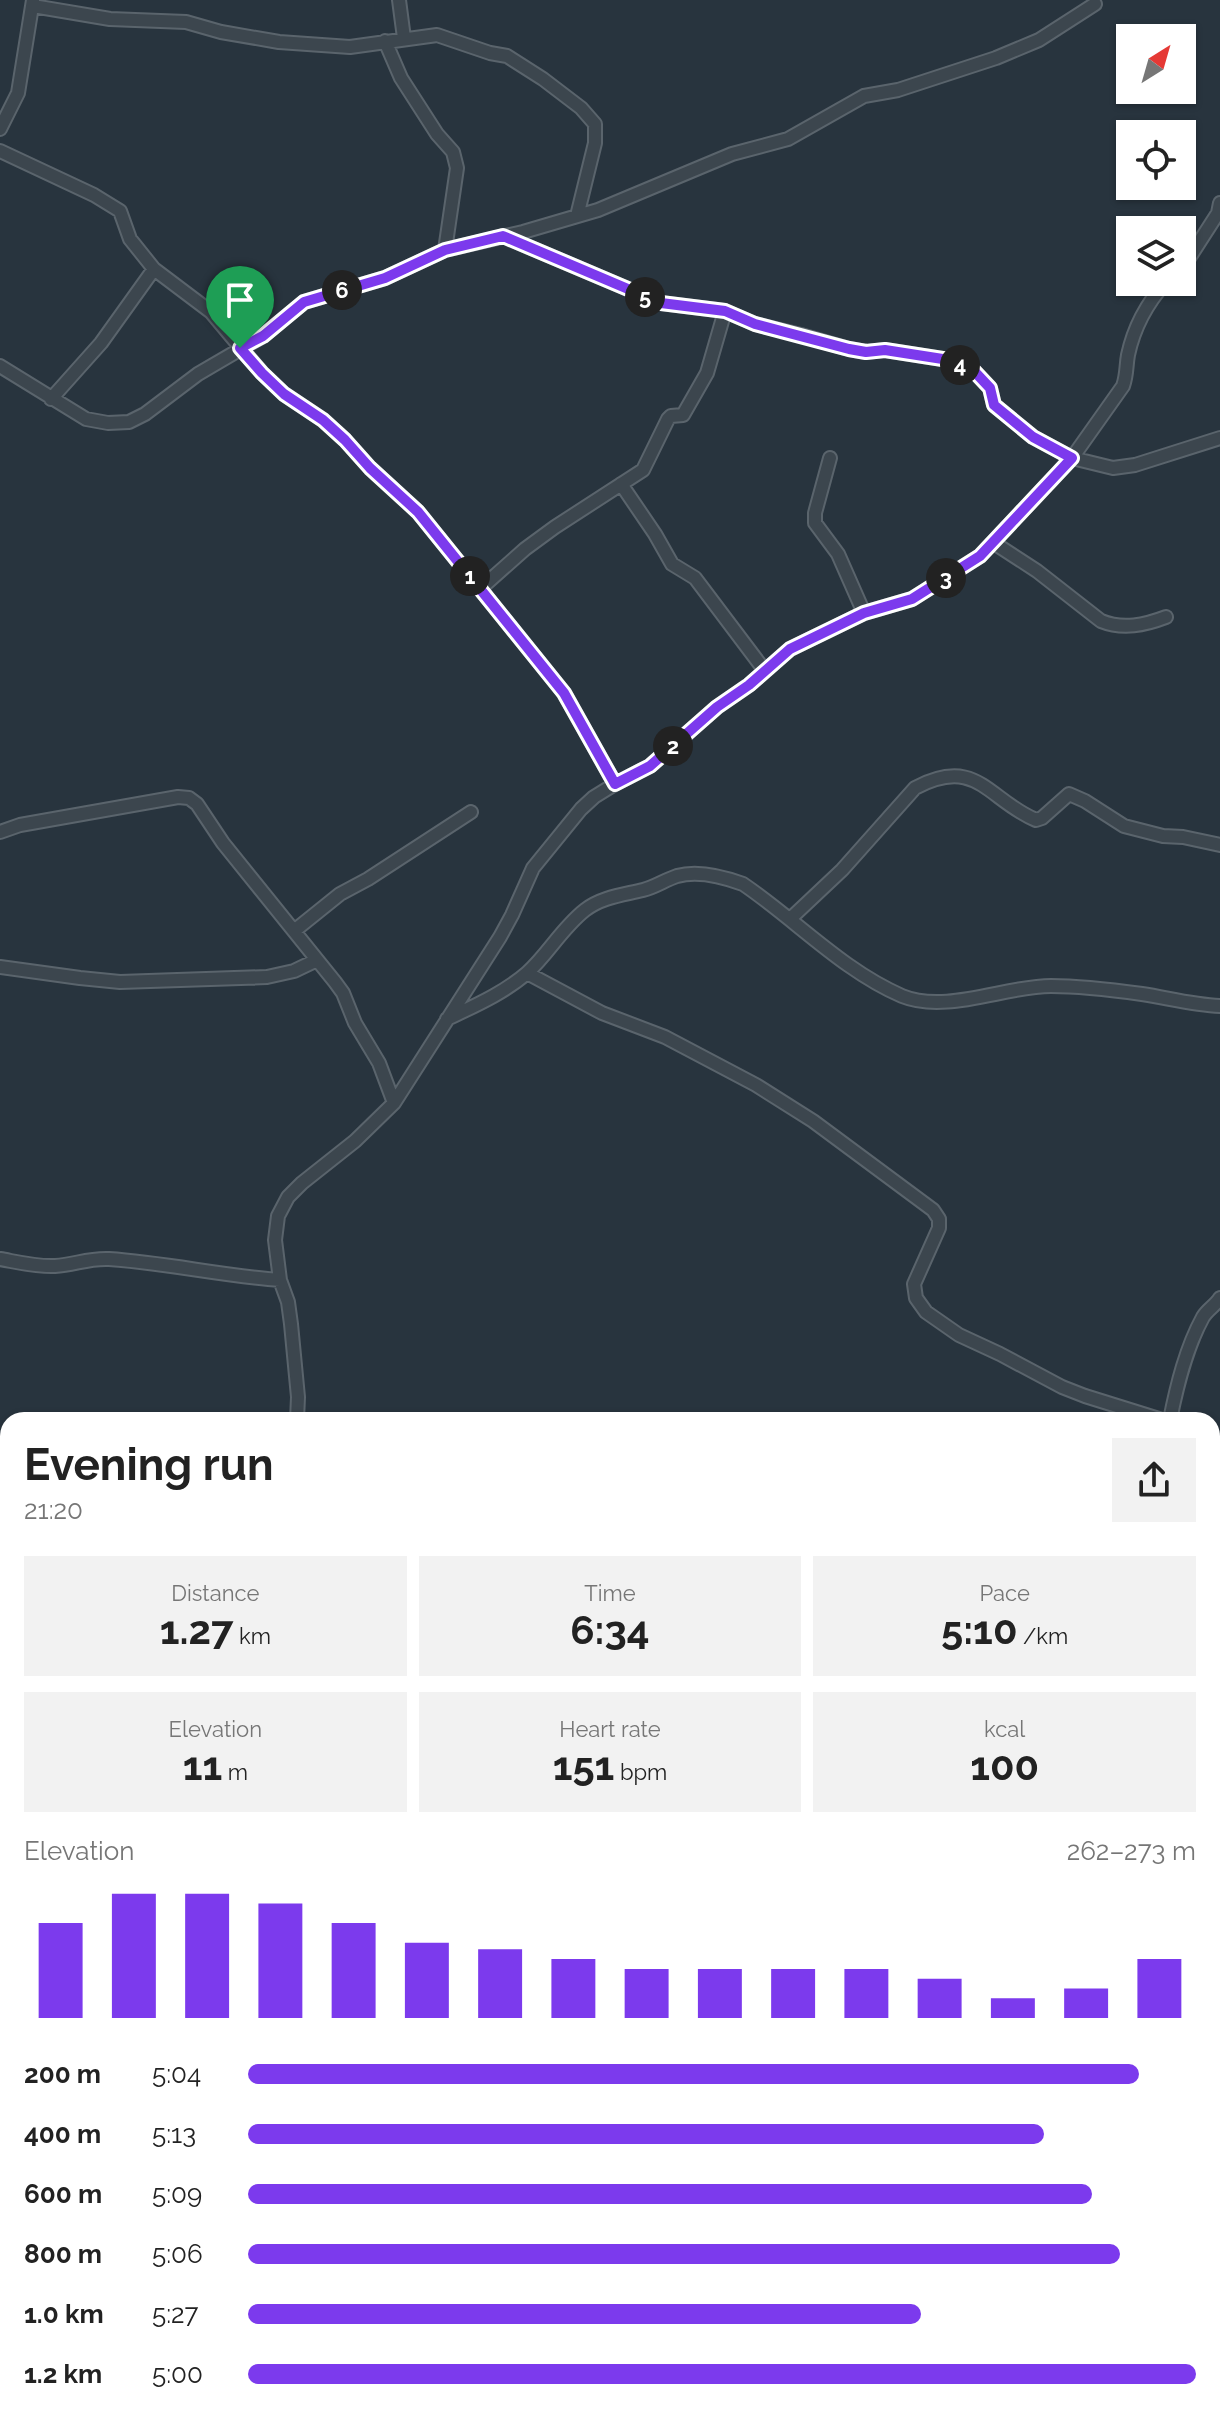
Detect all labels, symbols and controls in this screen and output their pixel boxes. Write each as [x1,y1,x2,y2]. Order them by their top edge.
north arrow [1116,24,1196,104]
map controls [1116,24,1196,296]
button: locate [1116,120,1196,200]
button: layers [1116,216,1196,296]
pin [206,266,274,348]
pin: 6 [322,270,362,310]
text: 6 [335,277,349,303]
pin: 5 [625,277,665,317]
icon: arrive [218,278,262,322]
text: 5 [639,284,651,310]
pin: 4 [940,345,980,385]
text: 4 [954,352,966,378]
pin: 1 [450,556,490,596]
pin: 3 [926,558,966,598]
text: 1 [465,563,475,589]
text: 3 [940,565,952,591]
pin: 2 [653,726,693,766]
text: 2 [667,733,679,759]
button: share [1112,1438,1196,1522]
text: Evening run [24,1439,273,1490]
text: 21:20 [24,1495,83,1525]
text: Distance [171,1580,259,1606]
text: Time [584,1580,636,1606]
text: Pace [979,1580,1030,1606]
text: 1.27 [160,1606,233,1653]
text: 6:34 [570,1606,650,1653]
text: 5:10 [941,1606,1017,1653]
text: km [233,1623,271,1649]
text: /km [1017,1623,1068,1649]
text: Elevation [169,1716,262,1742]
text: Heart rate [559,1716,661,1742]
text: kcal [984,1716,1025,1742]
text: 11 [183,1742,222,1789]
text: 151 [553,1742,614,1789]
text: 100 [970,1742,1039,1789]
text: m [222,1759,248,1785]
text: bpm [614,1759,667,1785]
text: Elevation [24,1836,134,1866]
text: 262–273 m [1067,1836,1196,1866]
text: 200 m [24,2059,101,2089]
text: 5:04 [152,2059,201,2089]
text: 400 m [24,2119,101,2149]
text: 5:13 [152,2119,196,2149]
text: 600 m [24,2179,102,2209]
text: 5:09 [152,2179,202,2209]
text: 800 m [24,2239,102,2269]
text: 5:06 [152,2239,203,2269]
text: 1.0 km [24,2299,104,2329]
text: 5:27 [152,2299,199,2329]
text: 1.2 km [24,2359,102,2389]
text: 5:00 [152,2359,203,2389]

